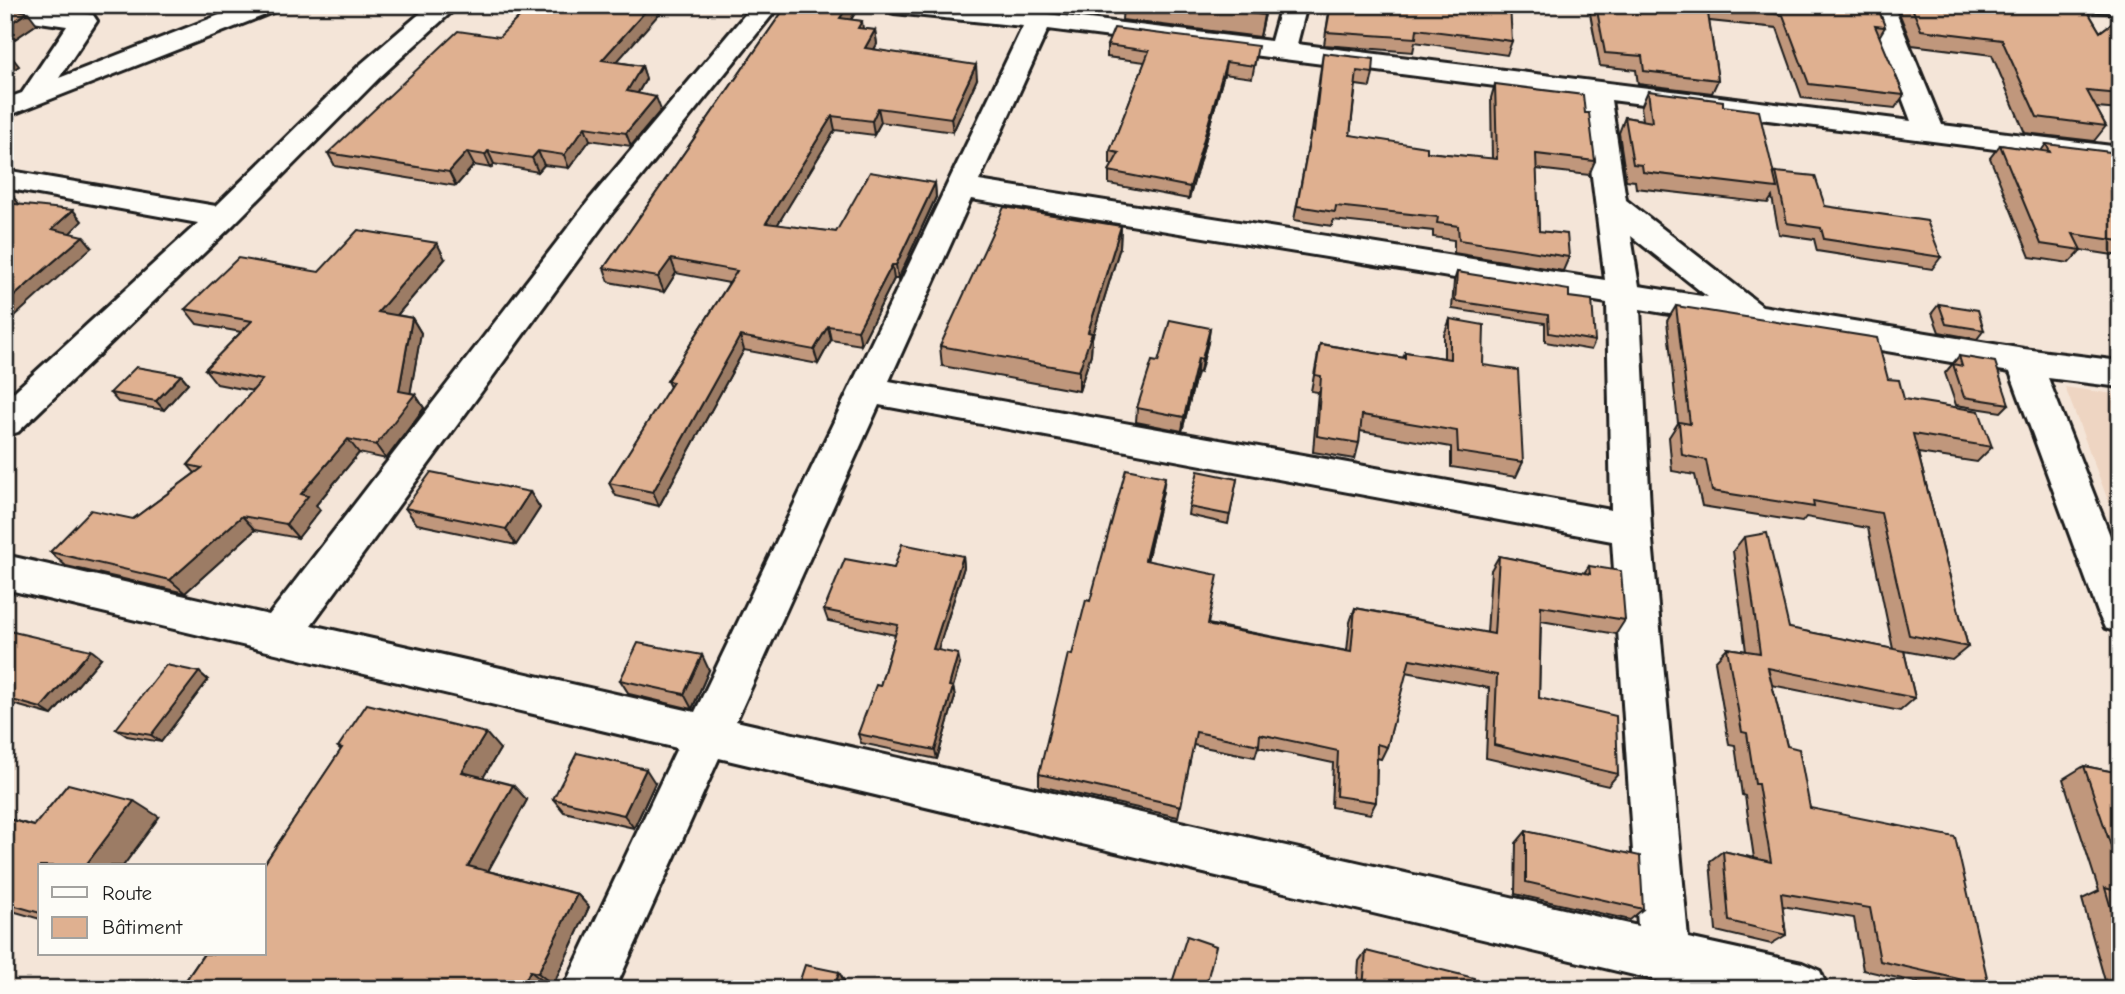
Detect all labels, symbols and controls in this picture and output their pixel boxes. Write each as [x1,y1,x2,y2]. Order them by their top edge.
legend [38,864,266,956]
text: Route [102,881,152,905]
text: Bâtiment [102,915,183,939]

